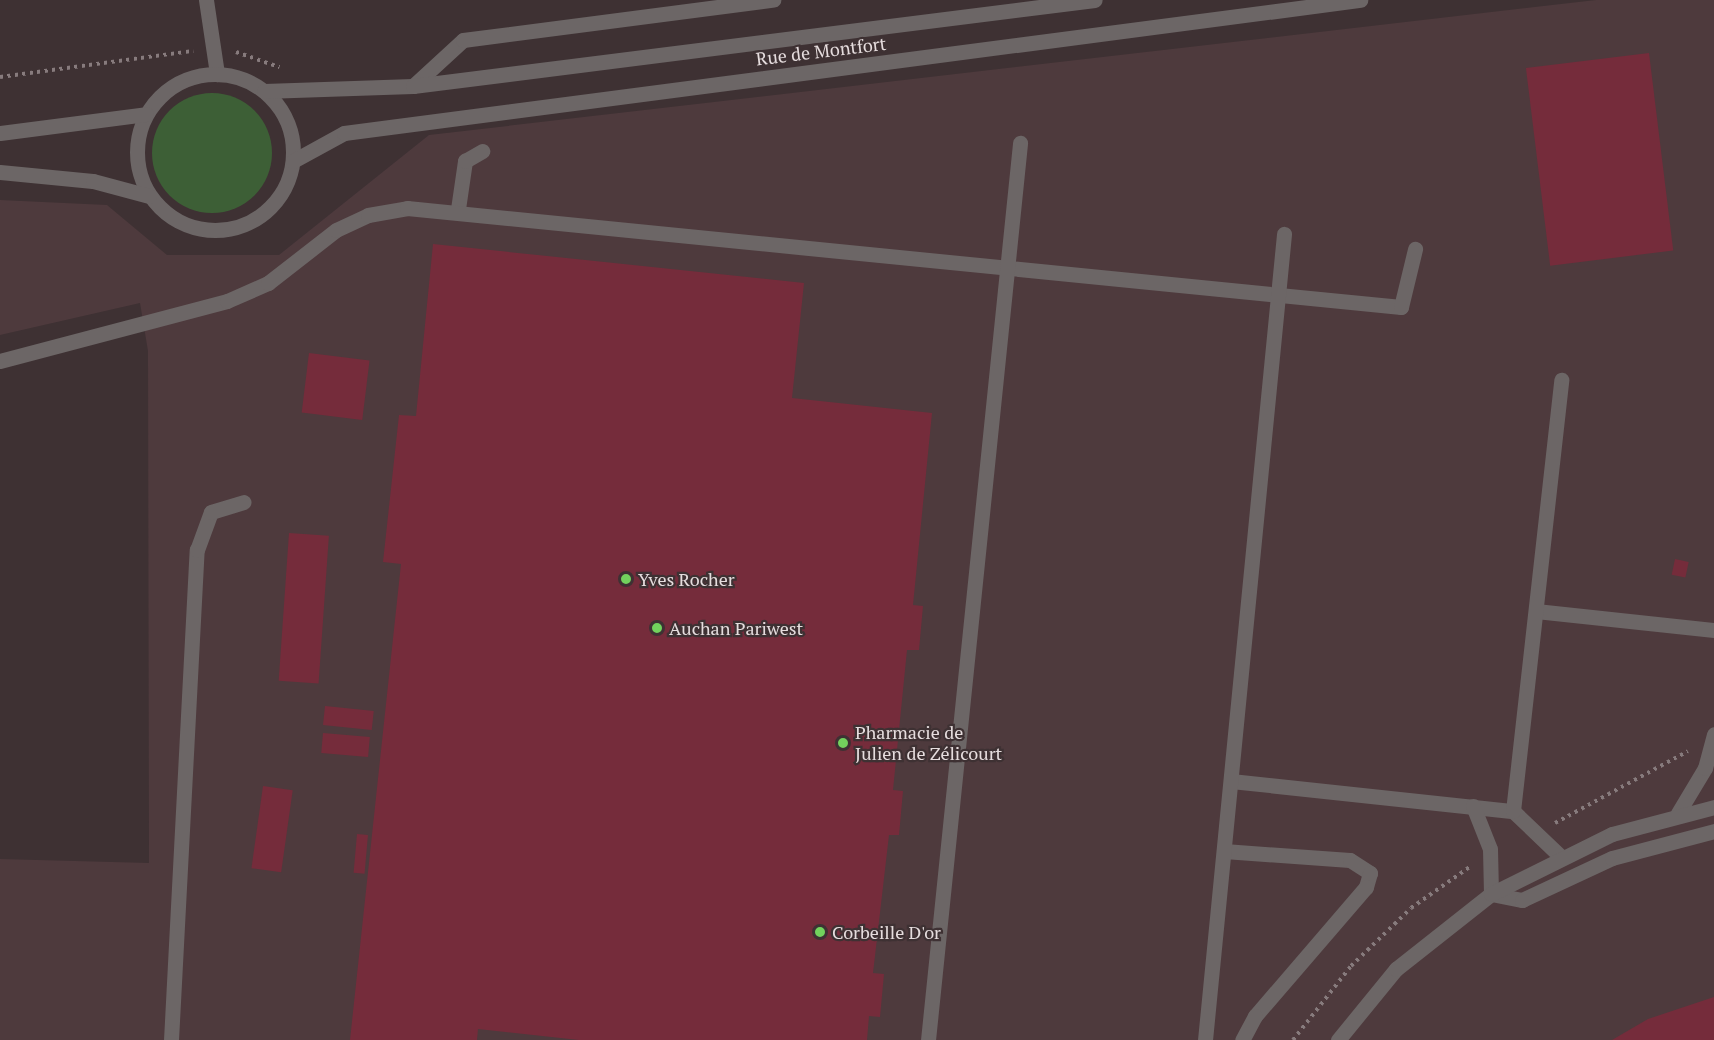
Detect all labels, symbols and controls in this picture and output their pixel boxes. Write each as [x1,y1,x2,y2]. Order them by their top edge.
street label: Rue de Montfort [755,32,887,70]
place label: Yves Rocher [638,568,735,590]
marker: Yves Rocher [619,572,633,586]
place label: Auchan Pariwest [669,617,803,639]
marker: Auchan Pariwest [650,621,664,635]
place label: Pharmacie de Julien de Zélicourt [855,722,1002,764]
marker: Pharmacie de Julien de Zélicourt [836,736,850,750]
place label: Corbeille D'or [832,921,941,943]
marker: Corbeille D'or [813,925,827,939]

